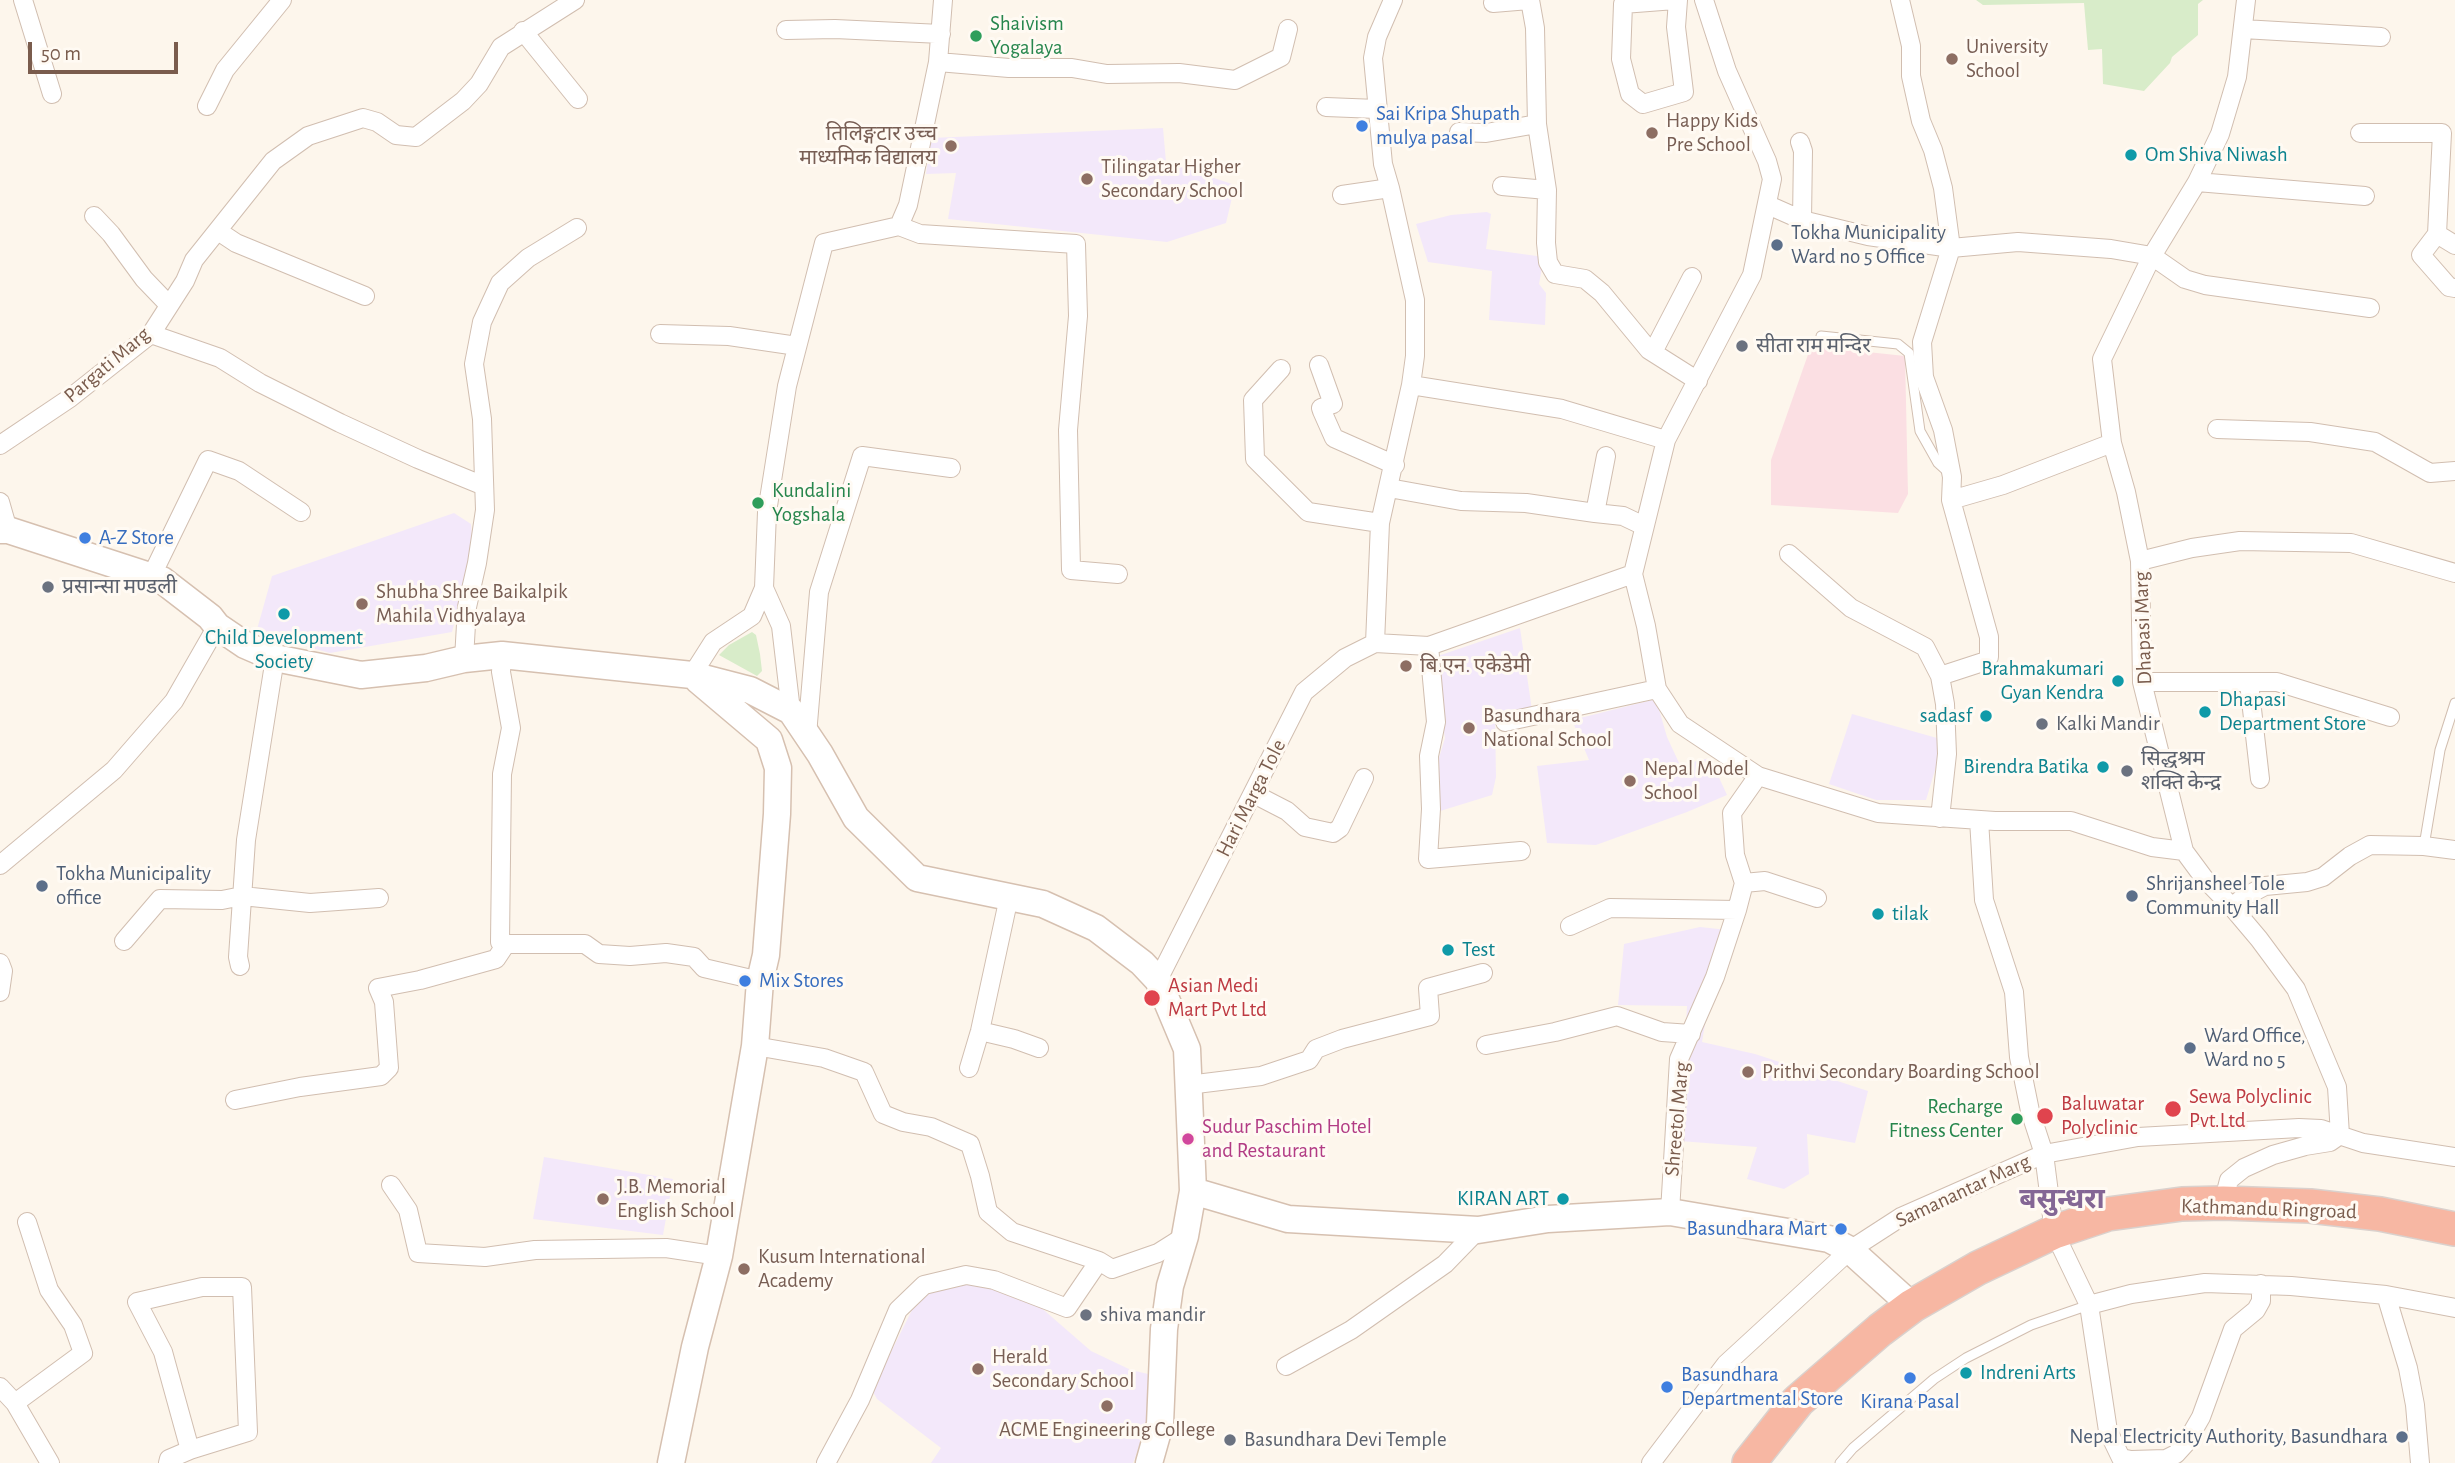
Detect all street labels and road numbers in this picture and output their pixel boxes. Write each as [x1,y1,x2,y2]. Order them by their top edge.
street label: Pargati Marg [59,322,155,408]
street label: Dhapasi Marg [2128,571,2158,685]
street label: Hari Marga Tole [1211,735,1291,861]
street label: Shreetol Marg [1659,1061,1695,1177]
street label: Samanantar Marg [1892,1149,2034,1233]
street label: Kathmandu Ringroad [2181,1193,2357,1225]

